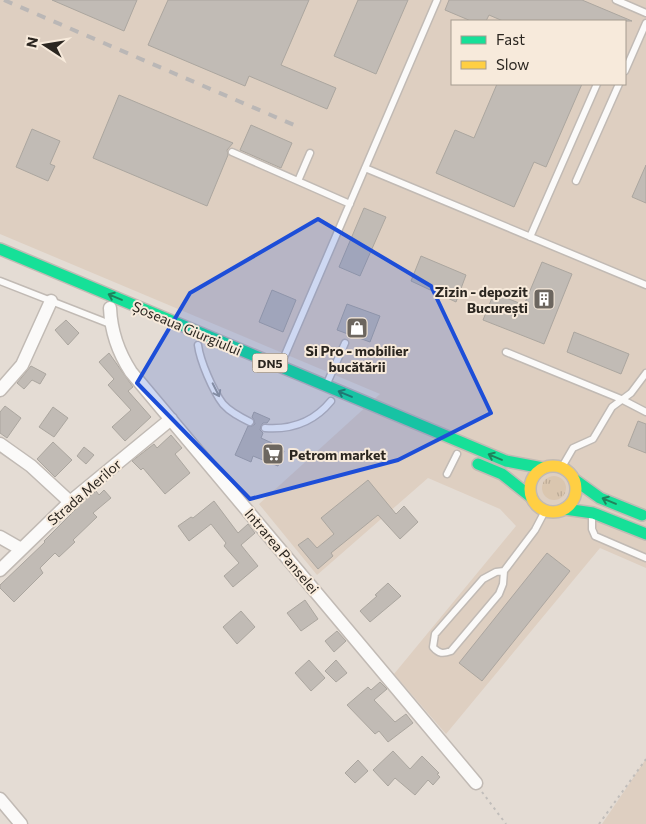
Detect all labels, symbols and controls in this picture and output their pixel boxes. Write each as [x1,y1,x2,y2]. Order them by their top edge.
north arrow [20,20,70,70]
legend [451,20,626,85]
text: Fast [496,30,525,48]
text: N [22,35,41,49]
text: Slow [496,55,529,73]
place label: Zizin - depozit București [435,283,528,317]
building icon: Zizin - depozit București [532,287,556,311]
one-way arrow [108,292,123,302]
street label: Șoseaua Giurgiului [130,297,244,360]
shop icon: Si Pro - mobilier bucătării [345,316,369,340]
place label: Si Pro - mobilier bucătării [306,342,409,375]
road number: DN5 [252,353,288,372]
one-way arrow [211,382,221,397]
one-way arrow [338,389,353,399]
supermarket icon: Petrom market [261,442,285,466]
place label: Petrom market [289,446,386,463]
one-way arrow [488,452,503,461]
street label: Strada Merilor [44,455,125,529]
one-way arrow [602,496,617,506]
street label: Intrarea Panselei [242,505,322,597]

